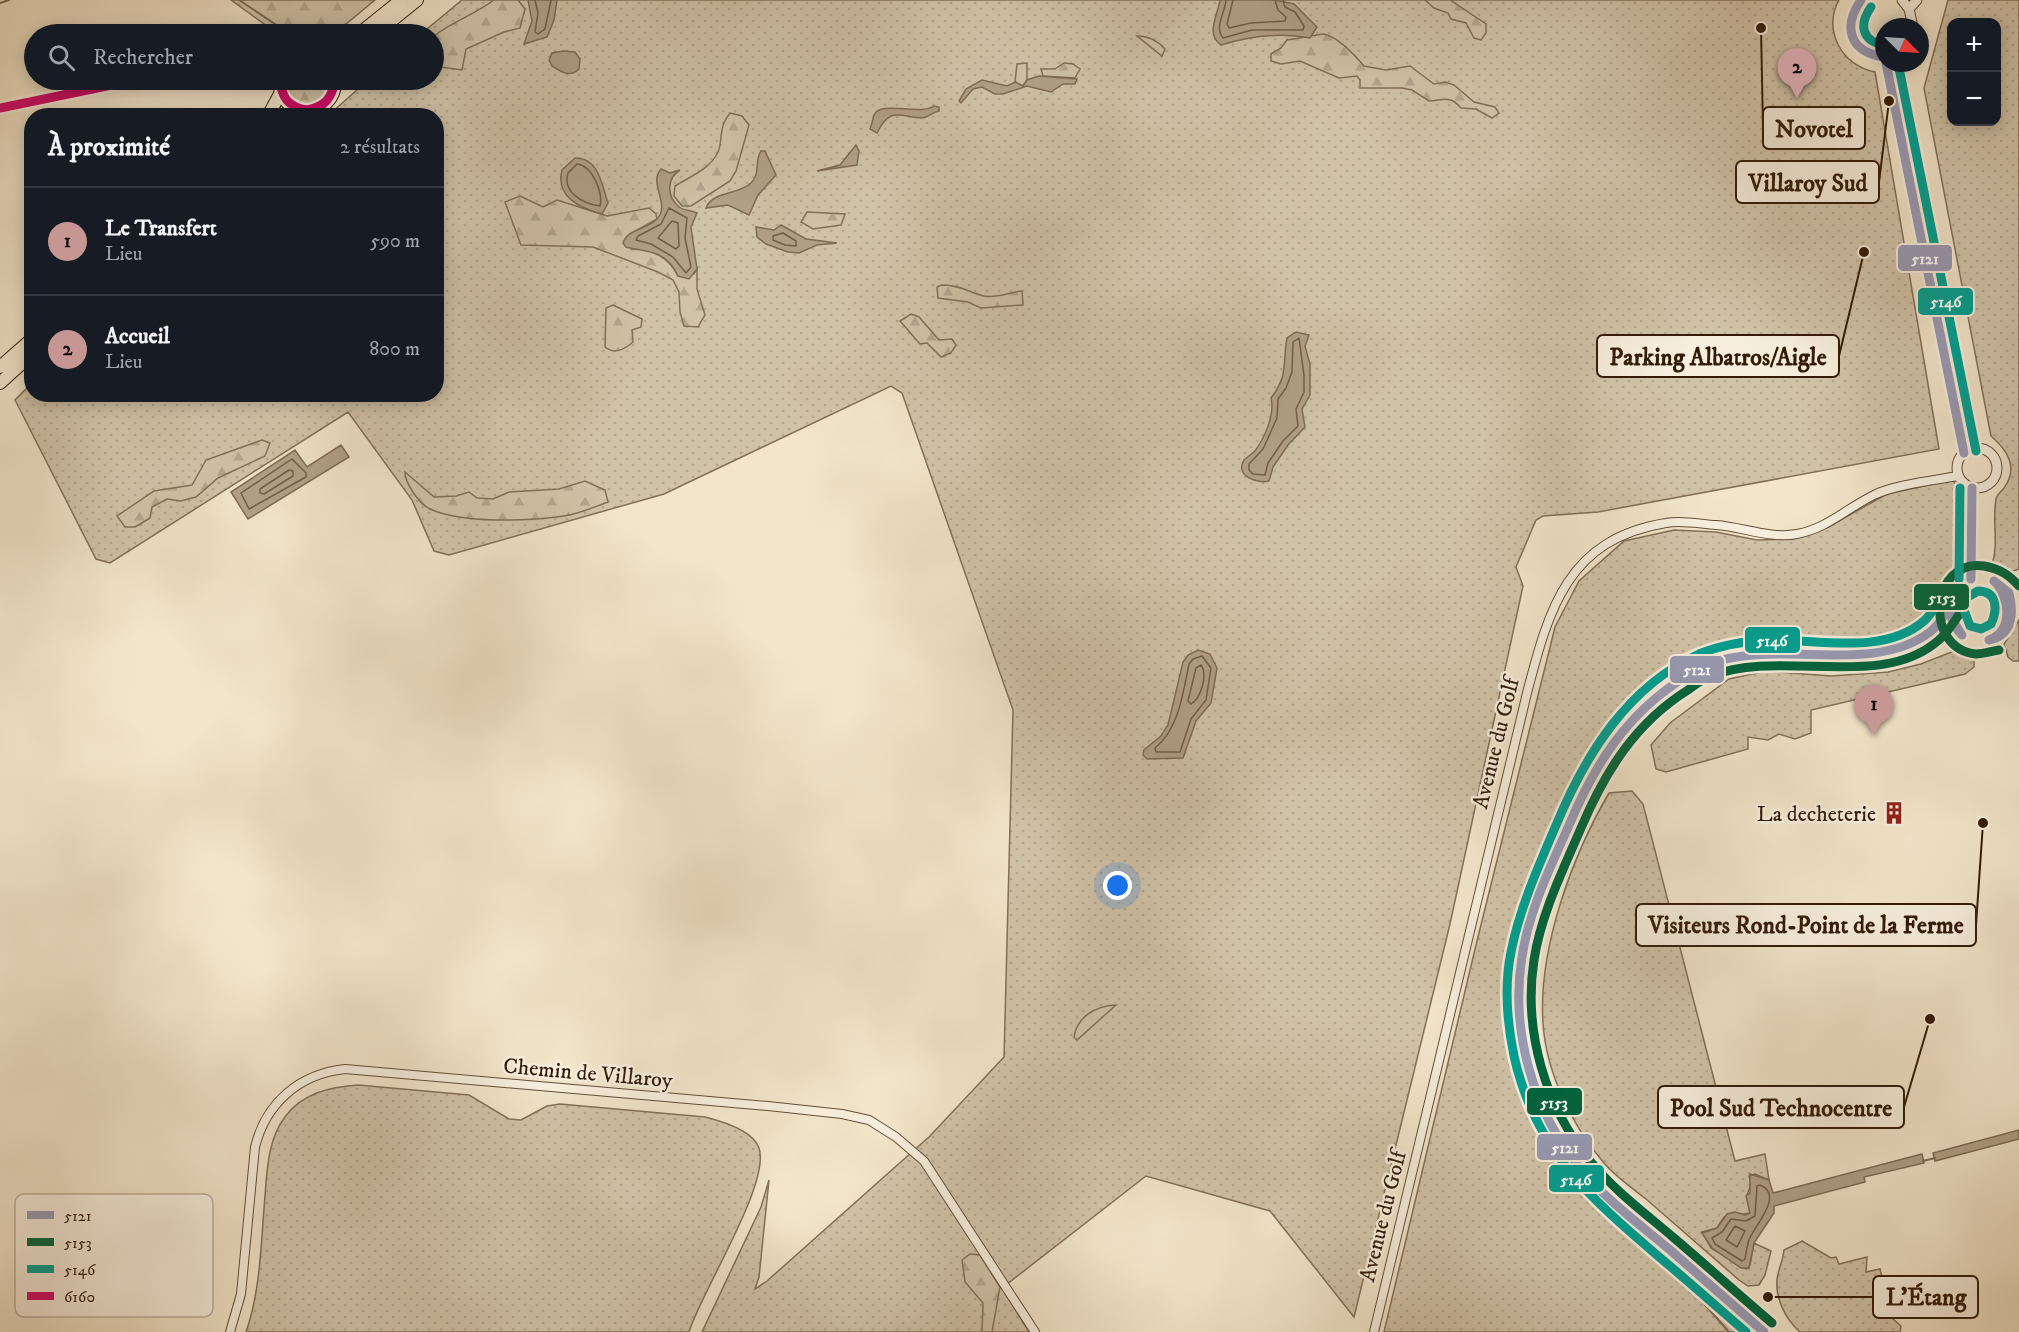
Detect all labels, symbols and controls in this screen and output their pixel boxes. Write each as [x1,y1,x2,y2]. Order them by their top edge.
north arrow [1875,18,1929,72]
map controls [1947,18,2001,126]
button: + [1947,18,2001,72]
search box [24,24,444,90]
icon: search [45,41,78,74]
text: Rechercher [93,44,193,71]
pin: 2 [1778,48,1816,98]
button: − [1947,72,2001,126]
callout: Novotel [1763,107,1865,149]
text: Novotel [1775,115,1854,145]
text: À proximité [48,131,170,164]
text: 2 résultats [340,135,420,160]
callout: Villaroy Sud [1736,161,1879,203]
text: Villaroy Sud [1747,169,1869,199]
text: Le Transfert [105,215,217,242]
text: 1 [64,229,71,254]
text: 590 m [370,229,420,254]
text: Lieu [105,242,143,267]
line badge: 5121 [1897,244,1953,272]
text: 5121 [1910,249,1939,269]
line badge: 5146 [1917,287,1974,316]
text: 5146 [1929,292,1963,312]
text: Accueil [105,323,170,350]
callout: Parking Albatros/Aigle [1597,335,1839,377]
text: 2 [63,337,72,362]
text: 800 m [369,337,420,362]
text: Parking Albatros/Aigle [1609,343,1827,373]
text: Lieu [105,350,143,375]
line badge: 5153 [1913,583,1970,611]
text: 5153 [1927,588,1956,608]
line badge: 5146 [1744,626,1801,654]
text: 5146 [1755,631,1789,651]
line badge: 5121 [1669,655,1725,684]
text: 5121 [1682,660,1711,680]
street label: Avenue du Golf [1467,671,1527,812]
pin: 1 [1854,686,1894,735]
building icon: La decheterie [1881,800,1907,826]
place label: La decheterie [1757,801,1876,828]
your location [1103,871,1132,900]
callout: Visiteurs Rond-Point de la Ferme [1636,904,1976,946]
text: Visiteurs Rond-Point de la Ferme [1647,911,1964,941]
street label: Chemin de Villaroy [502,1053,674,1094]
callout: Pool Sud Technocentre [1658,1086,1904,1128]
line badge: 5153 [1526,1087,1583,1116]
text: 5153 [1539,1093,1568,1113]
text: Pool Sud Technocentre [1670,1094,1892,1124]
line badge: 5121 [1536,1133,1593,1161]
text: 5121 [1550,1138,1579,1158]
street label: Avenue du Golf [1354,1144,1414,1285]
line badge: 5146 [1548,1164,1605,1193]
text: 5146 [1559,1170,1593,1190]
legend [15,1194,213,1317]
text: 5121 [64,1206,92,1226]
text: 5153 [64,1233,92,1253]
text: 5146 [64,1260,96,1280]
callout: L'Étang [1873,1276,1978,1318]
text: L'Étang [1886,1282,1968,1313]
text: 6160 [64,1287,95,1307]

